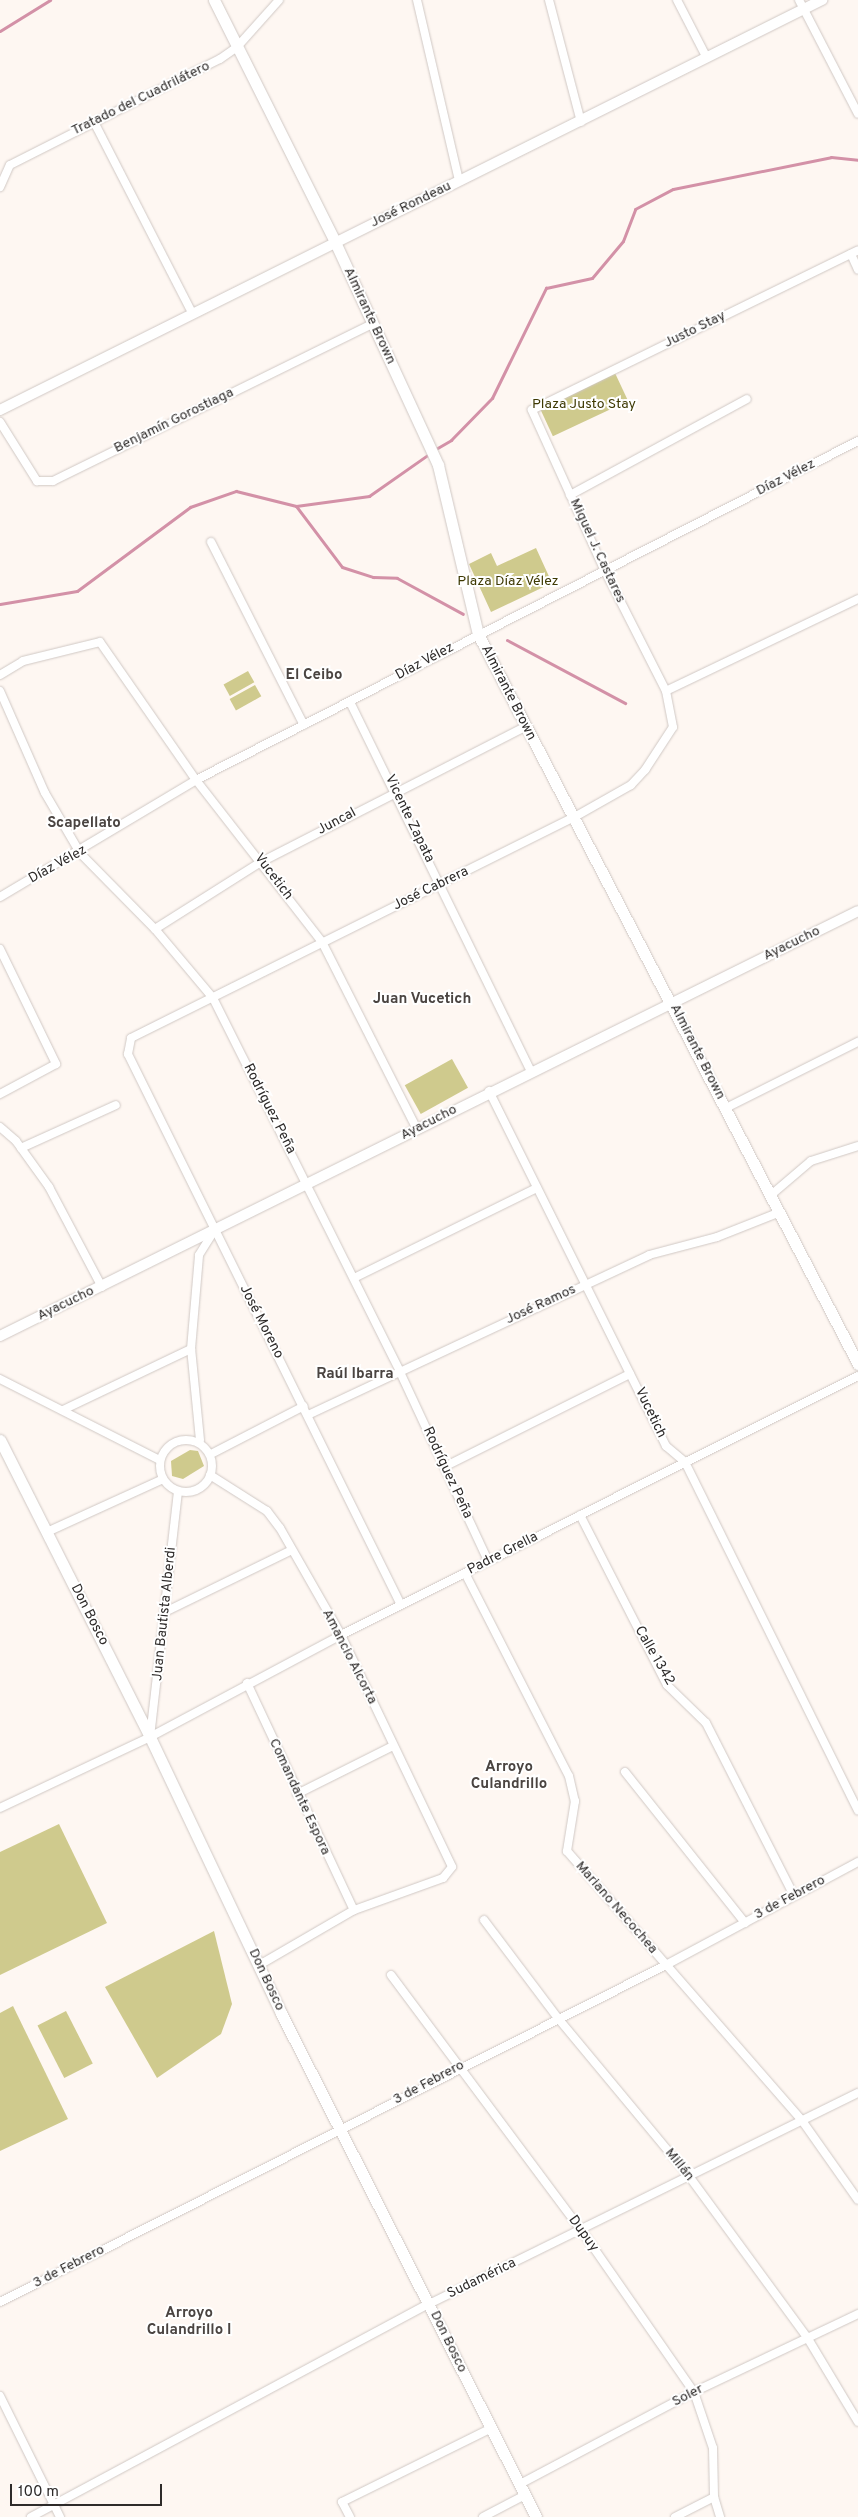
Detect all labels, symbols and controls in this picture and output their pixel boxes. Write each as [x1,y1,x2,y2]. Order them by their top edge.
street label: Tratado del Cuadrilátero [69,58,213,140]
street label: José Rondeau [368,178,454,232]
street label: Almirante Brown [339,265,399,367]
street label: Justo Stay [662,308,728,352]
street label: Benjamín Gorostiaga [111,385,237,457]
park label: Plaza Justo Stay [532,397,636,413]
street label: Díaz Vélez [754,456,818,500]
street label: Miguel J. Castares [565,496,629,606]
park label: Plaza Díaz Vélez [457,574,559,590]
street label: Díaz Vélez [393,639,457,685]
street label: Almirante Brown [477,642,539,744]
district label: El Ceibo [286,667,342,685]
street label: Vicente Zapata [381,772,437,866]
street label: Juncal [315,805,359,839]
district label: Scapellato [47,815,121,833]
street label: Díaz Vélez [26,842,90,888]
street label: Vucetich [250,850,296,904]
street label: José Cabrera [390,863,472,915]
street label: Ayacucho [761,923,823,965]
district label: Juan Vucetich [372,991,472,1009]
street label: Almirante Brown [666,1001,728,1103]
street label: Rodríguez Peña [239,1061,299,1157]
street label: Ayacucho [398,1102,460,1144]
street label: José Ramos [503,1281,579,1329]
street label: José Moreno [235,1282,287,1362]
street label: Ayacucho [35,1283,97,1325]
district label: Raúl Ibarra [316,1366,394,1384]
street label: Vucetich [631,1385,669,1441]
street label: Rodríguez Peña [418,1425,476,1521]
street label: Padre Grella [465,1529,541,1579]
street label: Juan Bautista Alberdi [150,1546,180,1682]
street label: Don Bosco [66,1581,112,1649]
street label: Amancio Alcorta [318,1606,380,1708]
street label: Calle 1342 [630,1623,678,1689]
street label: Comandante Espora [265,1736,333,1858]
district label: Arroyo Culandrillo [471,1758,547,1793]
street label: Mariano Necochea [571,1858,661,1958]
street label: 3 de Febrero [752,1872,828,1924]
street label: Don Bosco [244,1946,288,2014]
street label: 3 de Febrero [391,2057,467,2109]
street label: Millán [661,2145,697,2185]
street label: Dupuy [564,2213,602,2255]
street label: 3 de Febrero [30,2242,108,2292]
street label: Sudamérica [445,2255,519,2303]
district label: Arroyo Culandrillo I [147,2304,231,2339]
street label: Don Bosco [426,2308,470,2376]
street label: Soler [670,2381,706,2411]
scale bar [12,2474,165,2506]
text: 100 m [18,2483,59,2502]

